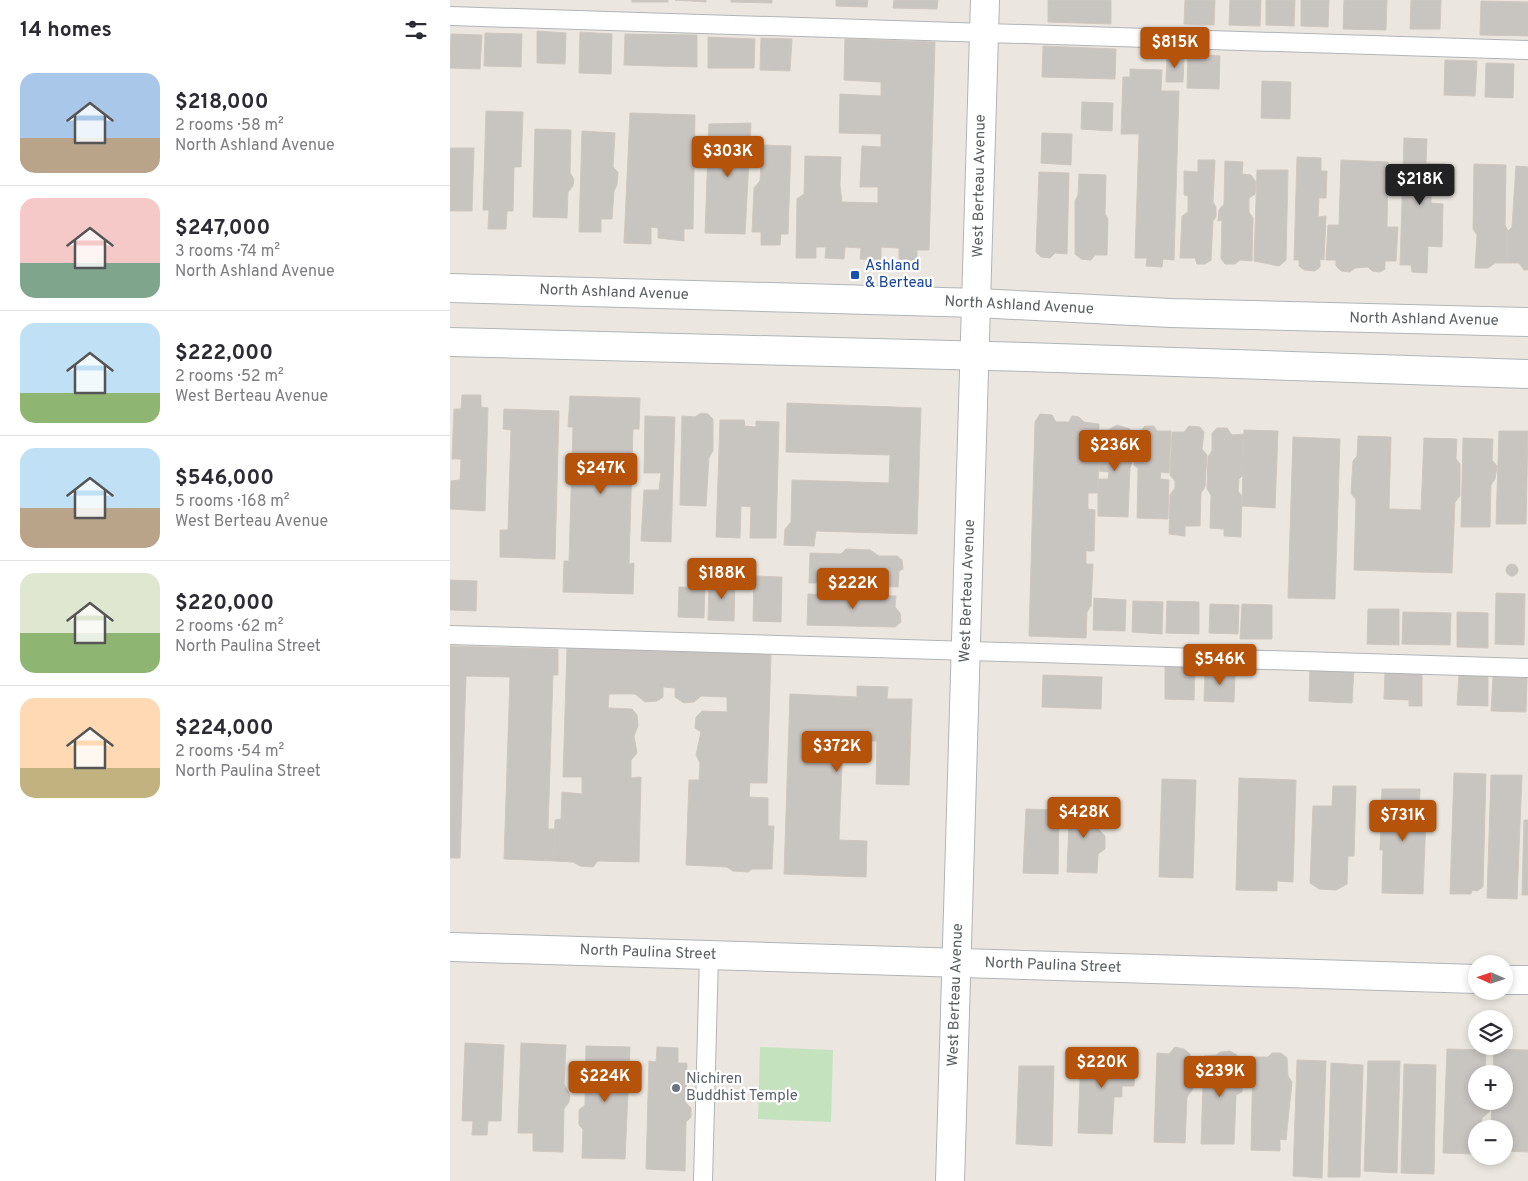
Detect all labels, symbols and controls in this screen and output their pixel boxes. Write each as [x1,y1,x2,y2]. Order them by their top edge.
icon: filters [402,16,430,44]
text: 14 homes [20,17,112,44]
pin: $815K [1140,27,1210,69]
text: $815K [1151,33,1199,53]
text: $218,000 [175,89,268,116]
icon: home [60,93,120,153]
street label: West Berteau Avenue [969,114,991,258]
text: 2 rooms · 58 m² [175,116,284,136]
text: North Ashland Avenue [175,136,335,156]
pin: $303K [693,136,763,178]
text: $303K [703,142,753,162]
pin: $218K [1385,164,1455,206]
text: $218K [1396,170,1444,190]
text: $247,000 [175,215,270,242]
icon: home [60,218,120,278]
text: 3 rooms · 74 m² [175,242,280,262]
place label: Ashland & Berteau [865,257,933,293]
text: North Ashland Avenue [175,262,335,282]
marker: Ashland & Berteau [849,269,861,281]
street label: North Ashland Avenue [539,281,689,305]
street label: North Ashland Avenue [944,293,1094,319]
street label: North Ashland Avenue [1349,309,1499,331]
text: $222,000 [175,340,273,367]
icon: home [60,343,120,403]
text: 2 rooms · 52 m² [175,367,284,387]
text: West Berteau Avenue [175,387,328,407]
pin: $236K [1080,430,1150,472]
text: $236K [1090,436,1140,456]
pin: $247K [566,452,636,495]
text: $247K [576,459,626,479]
text: $546,000 [175,465,274,492]
icon: home [60,468,120,528]
text: 5 rooms · 168 m² [175,492,290,512]
text: West Berteau Avenue [175,512,328,532]
street label: West Berteau Avenue [956,519,980,663]
pin: $188K [687,558,757,600]
text: $188K [698,564,746,584]
pin: $222K [818,568,888,610]
text: $222K [828,574,878,594]
text: $220,000 [175,590,274,617]
icon: home [60,593,120,653]
text: 2 rooms · 62 m² [175,617,283,637]
text: North Paulina Street [175,637,321,657]
pin: $546K [1185,644,1255,686]
text: $546K [1194,650,1246,670]
text: $224,000 [175,715,274,742]
icon: home [60,718,120,778]
pin: $372K [802,730,872,773]
text: $372K [813,737,861,757]
text: 2 rooms · 54 m² [175,742,284,762]
text: North Paulina Street [175,762,321,782]
pin: $428K [1049,796,1119,839]
pin: $731K [1368,800,1438,842]
text: $428K [1058,803,1110,823]
text: $731K [1380,806,1426,826]
street label: West Berteau Avenue [944,923,968,1067]
street label: North Paulina Street [579,941,717,965]
street label: North Paulina Street [984,954,1122,978]
north arrow [1468,955,1512,1000]
map controls [1468,955,1513,1165]
button: layers [1468,1010,1513,1055]
pin: $220K [1067,1046,1137,1089]
text: $220K [1076,1053,1128,1073]
pin: $239K [1185,1056,1255,1098]
pin: $224K [570,1060,640,1103]
text: $239K [1195,1062,1245,1082]
button: + [1468,1065,1513,1110]
text: $224K [580,1067,630,1087]
place label: Nichiren Buddhist Temple [686,1070,798,1106]
marker: Nichiren Buddhist Temple [670,1082,682,1094]
button: − [1468,1120,1513,1165]

